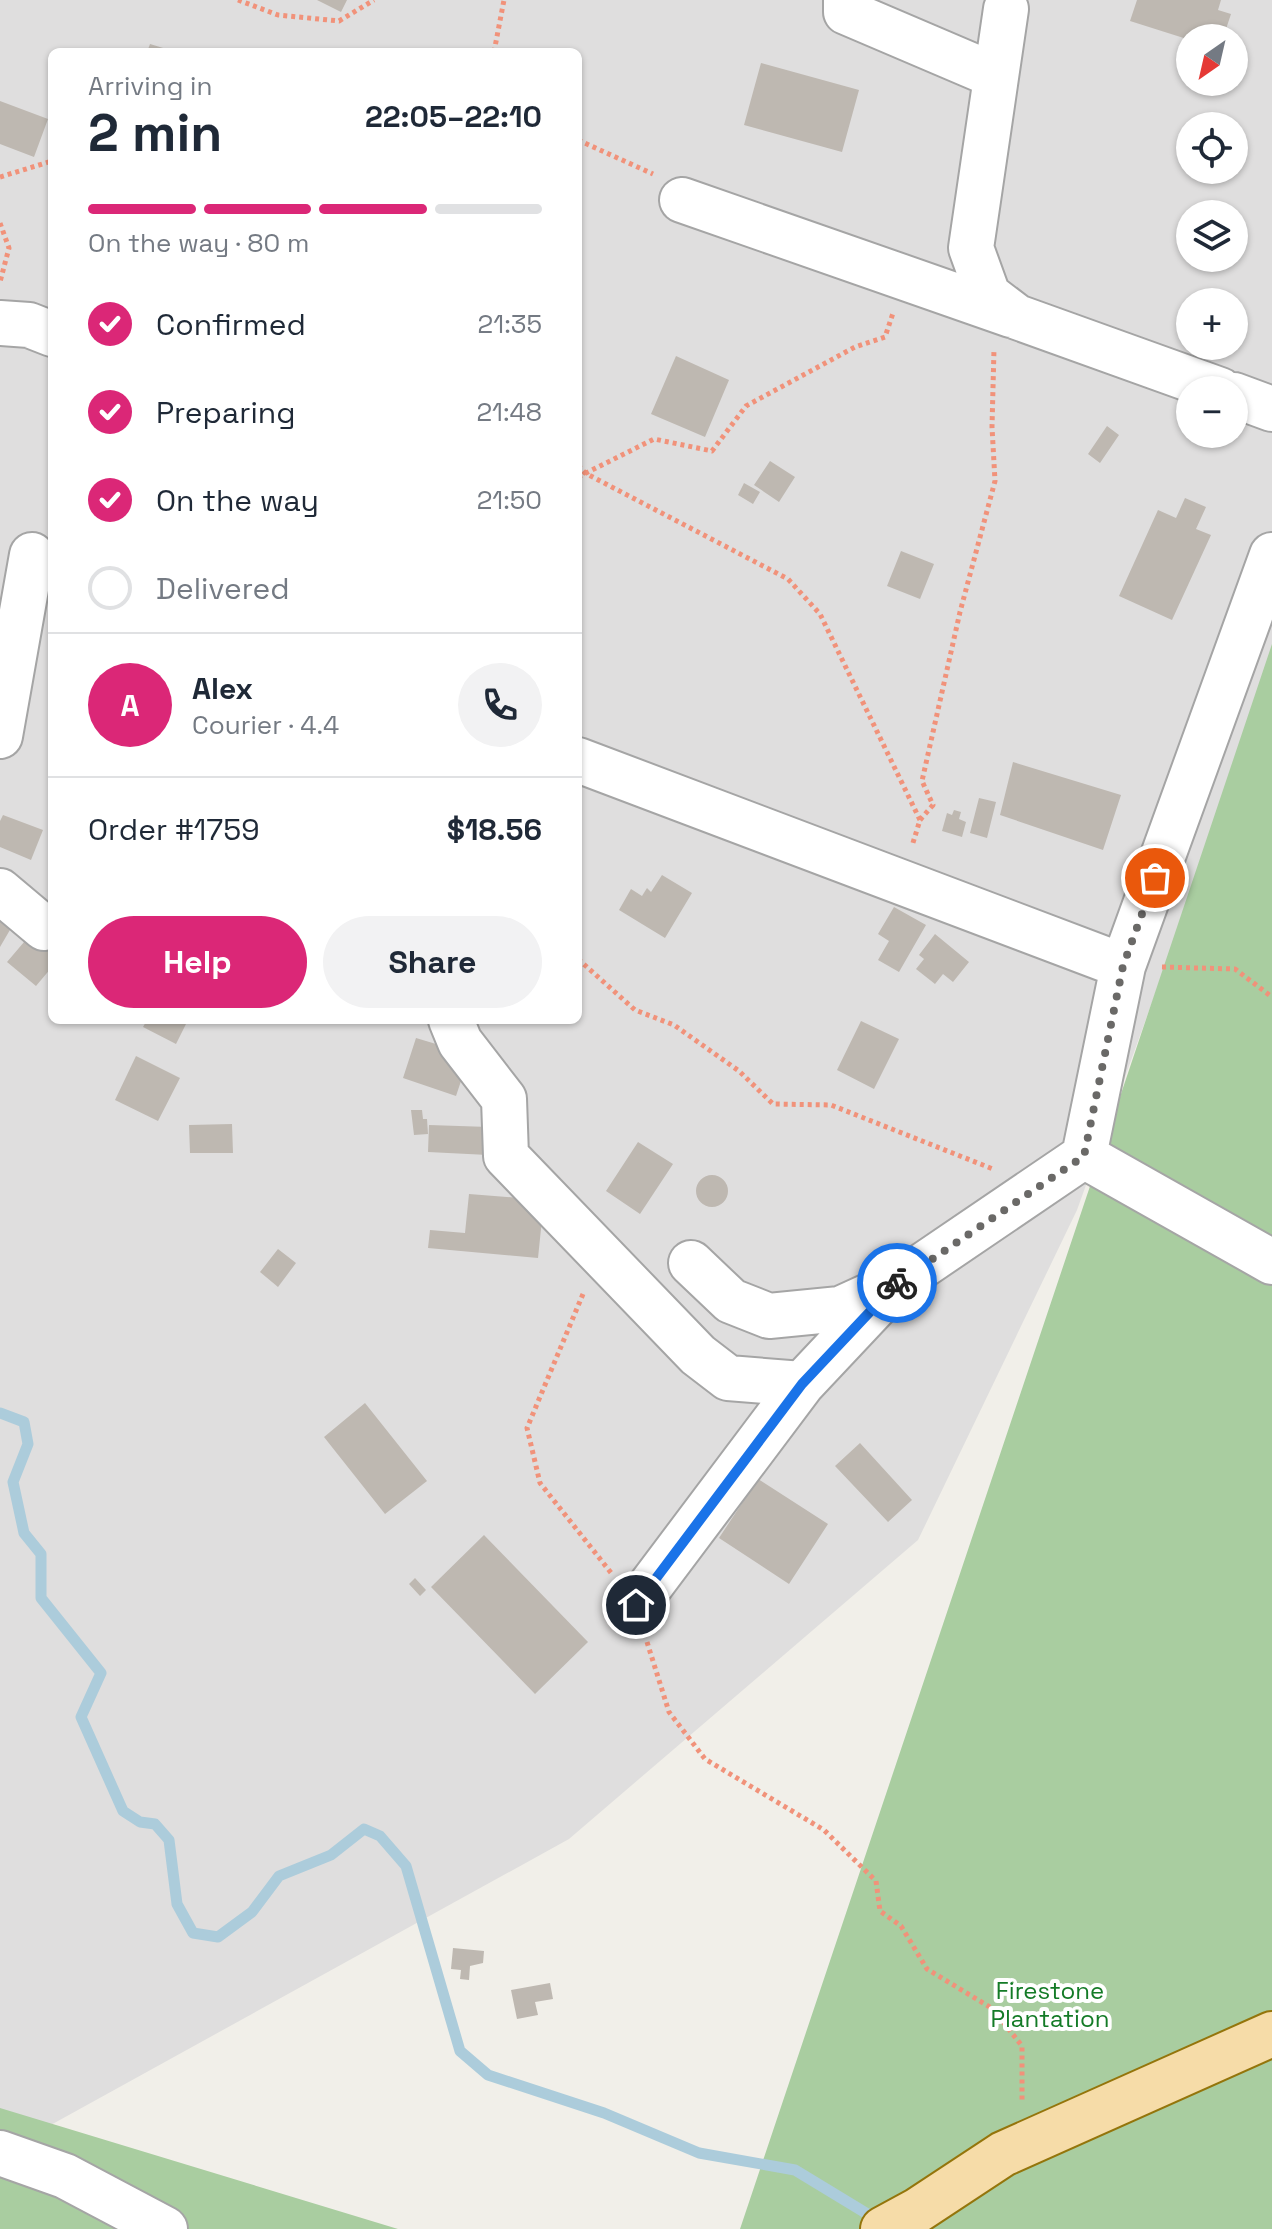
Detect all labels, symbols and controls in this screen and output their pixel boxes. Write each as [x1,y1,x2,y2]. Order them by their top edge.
north arrow [1176,24,1248,96]
map controls [1176,24,1248,448]
text: Arriving in [88,69,212,103]
text: 22:05–22:10 [365,97,542,136]
text: 2 min [88,100,222,166]
button: locate [1176,112,1248,184]
button: layers [1176,200,1248,272]
text: On the way · 80 m [88,226,309,260]
button: + [1176,288,1248,360]
icon: check [88,302,132,346]
text: Confirmed [156,305,306,344]
text: 21:35 [478,307,542,341]
button: − [1176,376,1248,448]
icon: check [88,390,132,434]
text: Preparing [156,393,295,432]
text: 21:48 [476,395,542,429]
icon: check [88,478,132,522]
text: On the way [156,481,319,520]
text: 21:50 [477,483,542,517]
text: Delivered [156,569,290,608]
button: phone [458,663,542,747]
text: Alex [192,669,253,708]
text: A [120,686,140,725]
text: Courier · 4.4 [192,708,339,742]
text: Order #1759 [88,810,260,849]
text: $18.56 [447,810,542,849]
pin [1121,844,1189,912]
icon: bag [1133,856,1177,900]
button: Help [88,916,307,1008]
button: Share [323,916,542,1008]
courier [857,1243,937,1323]
icon: bike [875,1261,919,1305]
pin [602,1571,670,1639]
icon: home [614,1583,658,1627]
park label: Firestone Plantation [991,1975,1109,2034]

